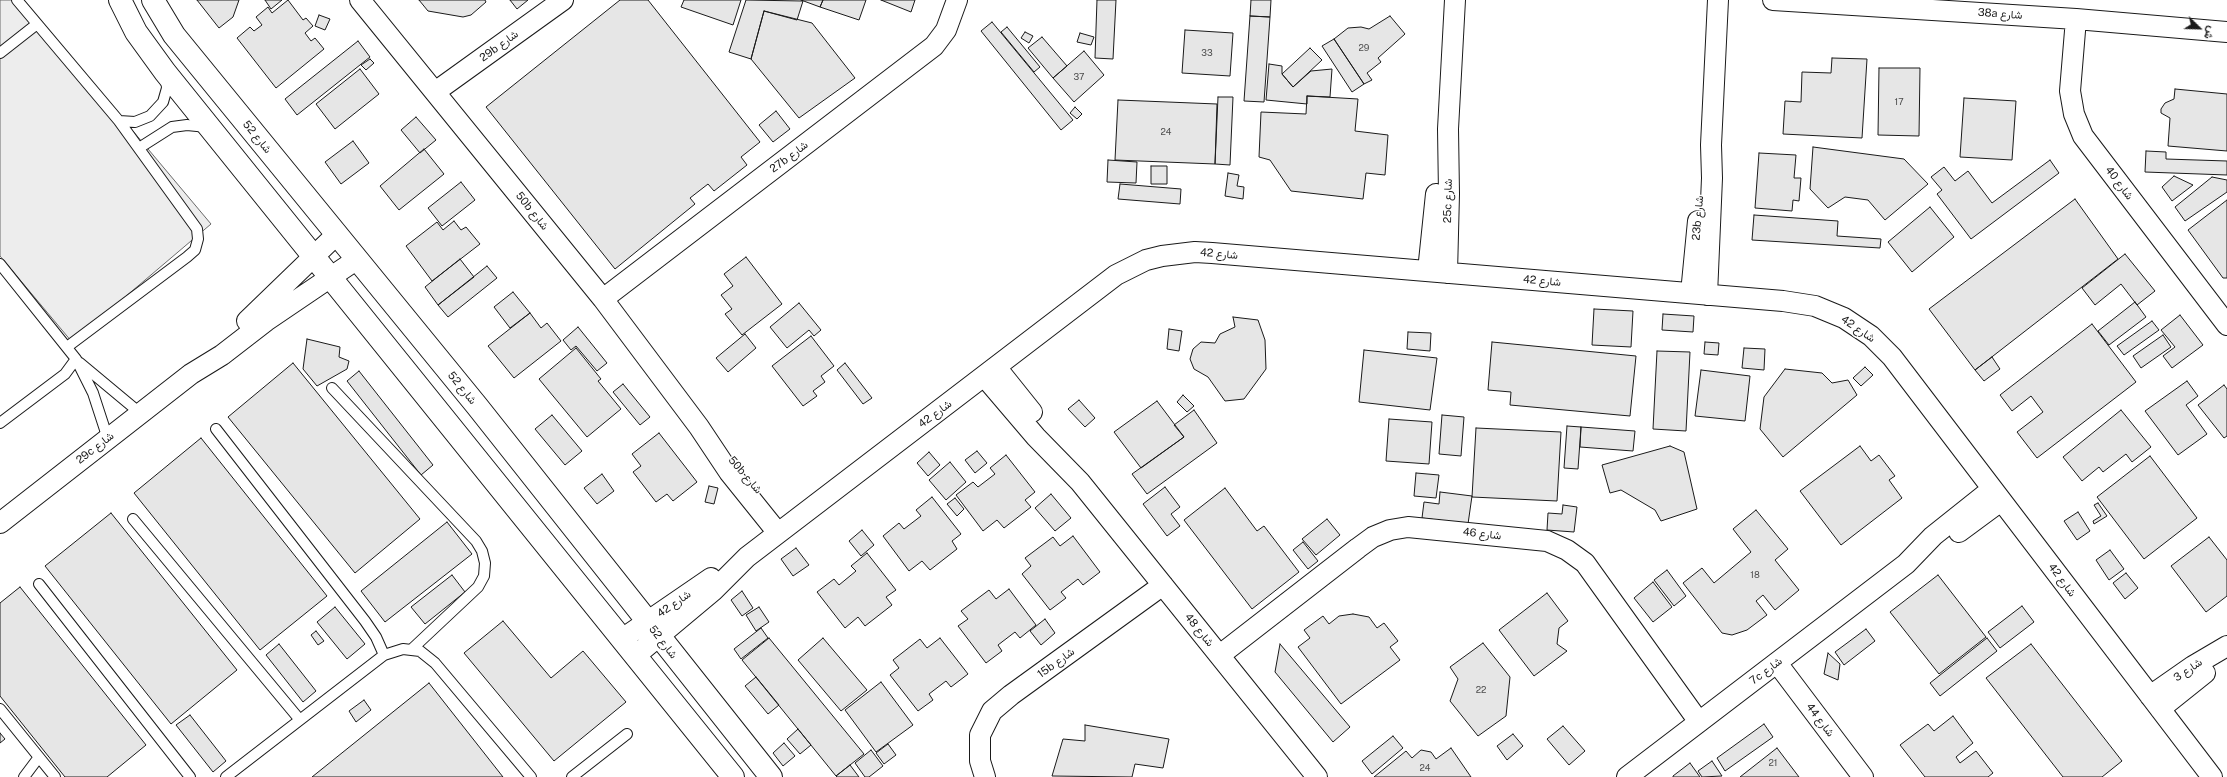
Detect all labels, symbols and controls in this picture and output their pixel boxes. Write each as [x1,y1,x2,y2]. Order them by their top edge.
street label: 38a شارع [1977,6,2023,22]
north arrow [2179,8,2219,48]
text: ش [2202,24,2218,41]
street label: 29b شارع [477,27,521,65]
house number: 29 [1359,43,1369,53]
house number: 33 [1201,48,1213,58]
house number: 37 [1074,72,1084,82]
house number: 17 [1894,97,1904,107]
street label: شارع 52 [240,118,274,156]
house number: 24 [1160,127,1172,137]
street label: 27b شارع [767,138,811,176]
street label: شارع 40 [2102,164,2136,202]
street label: 25c شارع [1441,179,1455,223]
street label: 50b شارع [513,189,551,233]
street label: 23b شارع [1689,195,1707,241]
street label: شارع 42 [1199,246,1239,262]
street label: شارع 42 [1522,273,1562,289]
street label: شارع 42 [1838,313,1878,345]
street label: شارع 52 [445,369,479,407]
street label: شارع 42 [916,397,954,431]
street label: 29c شارع [74,429,116,467]
street label: 50b شارع [725,454,765,496]
street label: شارع 46 [1462,525,1502,543]
street label: شارع 42 [2045,561,2079,599]
house number: 18 [1750,570,1760,580]
street label: شارع 42 [655,588,693,620]
street label: شارع 48 [1182,611,1216,649]
street label: شارع 52 [646,623,680,661]
street label: 15b شارع [1035,645,1077,681]
street label: 7c شارع [1747,654,1785,688]
street label: شارع 3 [2171,656,2205,684]
house number: 22 [1476,685,1486,695]
street label: شارع 44 [1803,701,1837,739]
house number: 21 [1768,758,1778,768]
house number: 24 [1419,763,1431,773]

